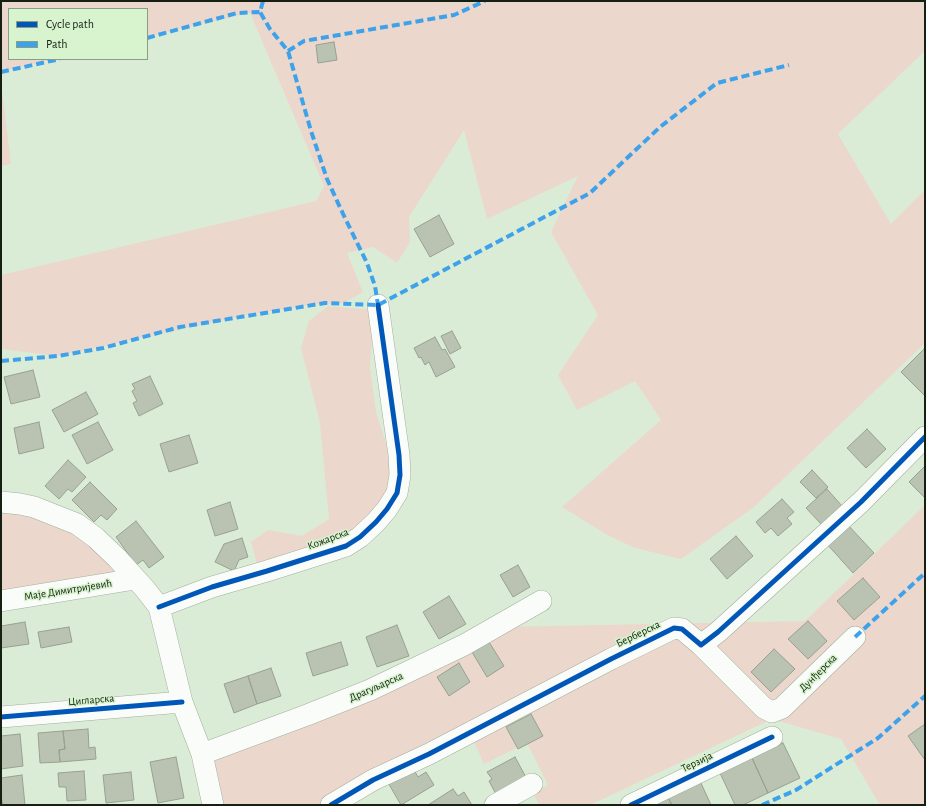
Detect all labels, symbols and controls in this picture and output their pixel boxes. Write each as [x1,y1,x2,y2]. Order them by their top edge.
legend [8,8,148,60]
text: Cycle path [46,18,94,30]
text: Path [46,38,68,50]
street label: Кожарска [306,525,350,553]
street label: Маје Димитријевић [23,577,113,603]
street label: Берберска [614,618,662,650]
street label: Дунђерска [796,651,840,695]
street label: Драгуљарска [347,669,405,705]
street label: Цигларска [67,691,115,709]
street label: Терзија [679,749,715,775]

